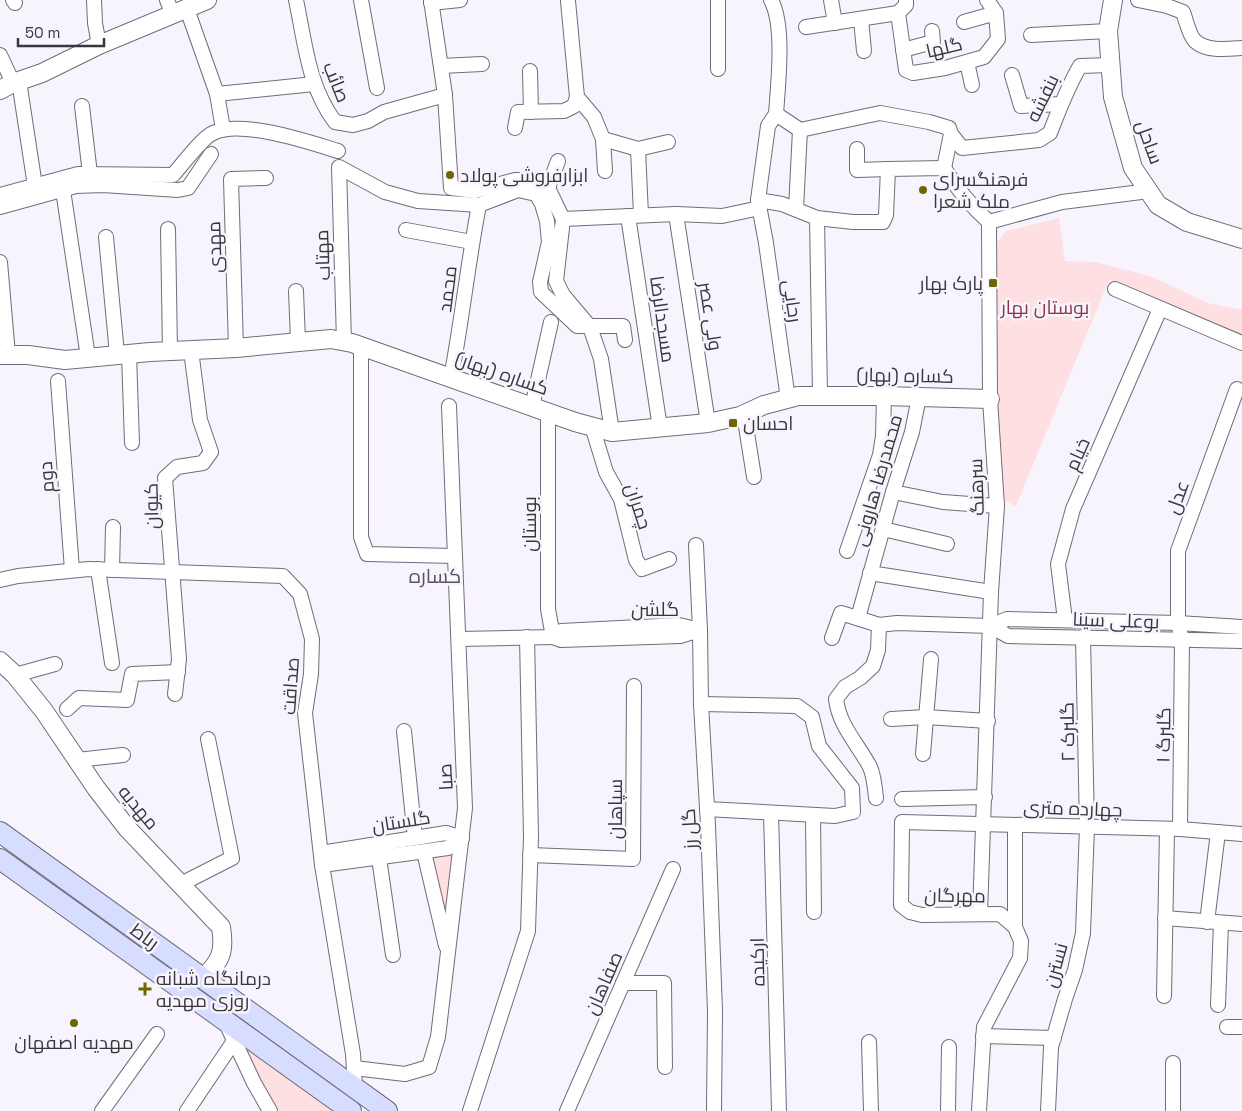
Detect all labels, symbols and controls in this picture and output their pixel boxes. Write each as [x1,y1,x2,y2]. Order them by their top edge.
scale bar [18,15,104,47]
text: 50 m [25,23,60,42]
street label: گلها [923,31,965,64]
street label: صائب [317,58,356,106]
street label: بنفشه [1020,70,1065,126]
street label: ساحل [1130,117,1169,168]
place label: ابزارفروشی پولاد [460,163,588,188]
place label: فرهنگسرای ملک شعرا [933,167,1028,214]
marker: ابزارفروشی پولاد [444,169,456,181]
marker: فرهنگسرای ملک شعرا [917,184,929,196]
street label: مهدی [201,221,228,273]
street label: مهتاب [309,229,336,281]
street label: محمد [432,264,463,314]
place label: پارک بهار [918,271,983,296]
street label: مسجدالرضا [644,274,681,364]
marker: پارک بهار [987,277,999,289]
street label: رجایی [777,278,808,324]
street label: ولی عصر [693,279,728,352]
park label: بوستان بهار [1000,295,1089,320]
street label: کساره (بهار) [452,346,552,401]
street label: کساره (بهار) [856,362,954,389]
place label: احسان [743,411,793,436]
street label: محمدرضا هارونی [847,411,908,549]
marker: احسان [727,417,739,429]
street label: خیام [1059,434,1097,475]
street label: سرهنگ [963,458,990,516]
street label: دوم [33,460,61,494]
street label: عدل [1160,477,1195,517]
street label: چمران [619,480,658,532]
street label: کیوان [139,483,164,529]
street label: بوستان [517,496,542,552]
district label: کساره [409,563,461,589]
street label: گلشن [631,597,679,622]
street label: بوعلی سینا [1072,606,1160,635]
street label: صداقت [276,656,305,716]
street label: گلبرک ۲ [1054,702,1081,762]
street label: گلبرگ ۱ [1151,707,1176,763]
street label: صبا [432,763,459,791]
street label: سپاهان [603,779,628,839]
street label: مهدیه [113,780,165,835]
street label: چهارده متری [1023,794,1123,823]
street label: گلستان [370,805,432,838]
street label: گل رز [676,808,703,851]
street label: مهرگان [924,882,986,909]
street label: رباط [125,917,164,955]
street label: ارکیده [745,937,770,987]
street label: نسترن [1037,940,1074,990]
street label: صفاهان [578,948,628,1019]
place label: درمانگاه شبانه روزی مهدیه [156,966,271,1013]
marker: درمانگاه شبانه روزی مهدیه [138,982,152,996]
marker: مهدیه اصفهان [68,1017,80,1029]
place label: مهدیه اصفهان [14,1030,134,1055]

